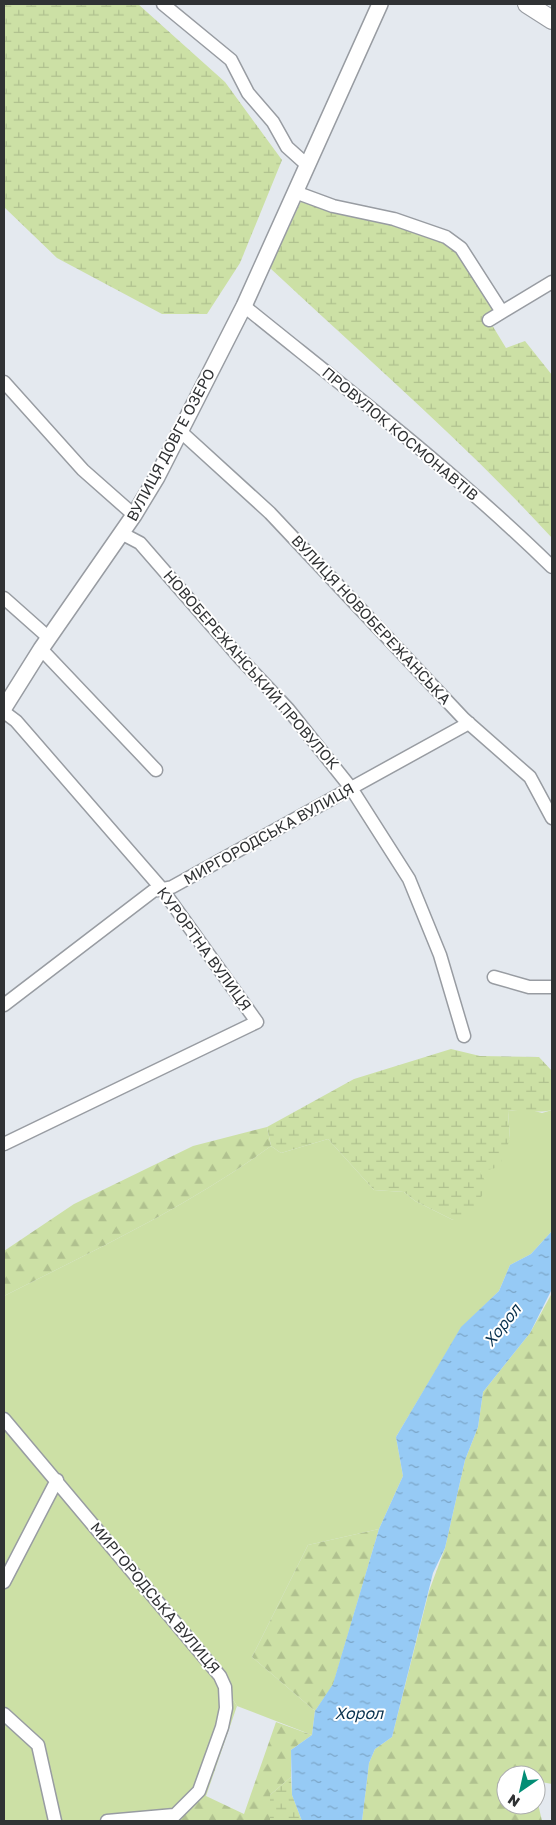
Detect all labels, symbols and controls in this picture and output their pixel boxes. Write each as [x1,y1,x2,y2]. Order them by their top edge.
street label: ПРОВУЛОК КОСМОНАВТІВ [319,363,482,504]
street label: ВУЛИЦЯ ДОВГЕ ОЗЕРО [122,365,218,524]
street label: ВУЛИЦЯ НОВОБЕРЕЖАНСЬКА [288,531,455,708]
street label: НОВОБЕРЕЖАНСЬКИЙ ПРОВУЛОК [160,566,343,773]
street label: МИРГОРОДСЬКА ВУЛИЦЯ [180,779,357,888]
street label: КУРОРТНА ВУЛИЦЯ [154,883,256,1014]
water label: Хорол [479,1298,526,1350]
street label: МИРГОРОДСЬКА ВУЛИЦЯ [87,1518,224,1677]
water label: Хорол [335,1703,385,1723]
north arrow [496,1765,546,1815]
text: N [504,1791,523,1811]

